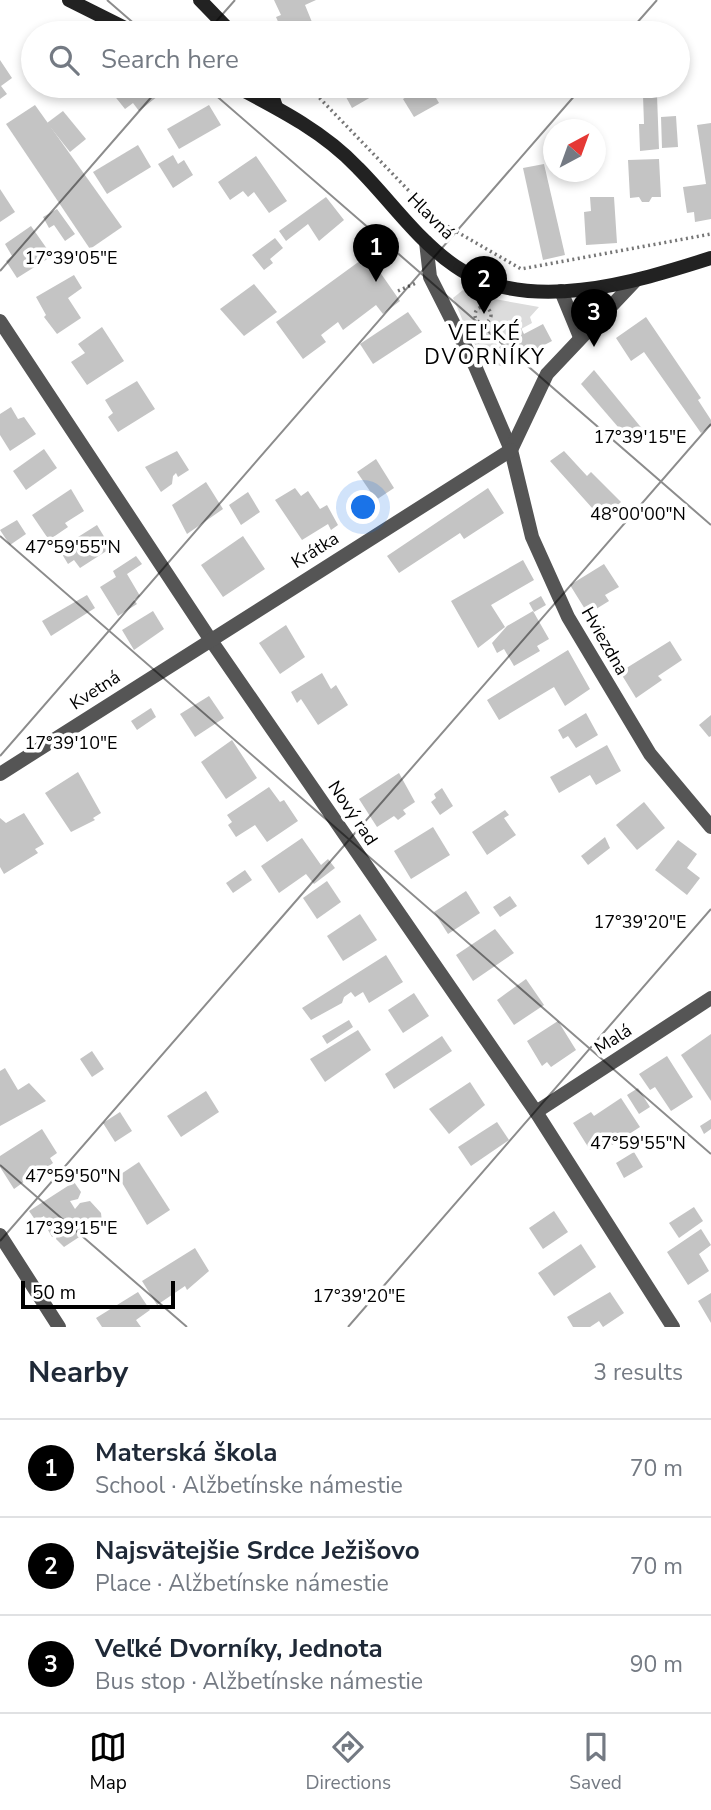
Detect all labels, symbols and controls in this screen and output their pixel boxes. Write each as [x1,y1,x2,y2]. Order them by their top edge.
search box [21,21,690,98]
icon: search [45,41,83,79]
text: Search here [101,42,239,77]
north arrow [543,119,606,182]
street label: Hlavná [402,187,460,245]
pin: 1 [353,224,399,282]
text: 17°39'05"E [25,246,118,270]
pin: 2 [461,256,507,314]
pin: 3 [571,289,617,347]
district label: VEĽKÉ DVORNÍKY [424,319,546,371]
text: 17°39'15"E [594,425,687,449]
your location [346,490,380,524]
text: 48°00'00"N [590,502,686,526]
street label: Krátka [287,526,343,574]
text: 47°59'55"N [25,535,121,559]
street label: Hviezdna [576,602,634,680]
street label: Kvetná [65,665,125,715]
text: 17°39'10"E [25,731,118,755]
street label: Nový rad [323,776,383,850]
text: 17°39'20"E [594,910,687,934]
street label: Malá [590,1018,636,1060]
text: 47°59'55"N [590,1131,686,1155]
text: 47°59'50"N [25,1164,121,1188]
text: 17°39'15"E [25,1216,118,1240]
scale bar [21,1278,175,1310]
text: 50 m [32,1280,76,1306]
text: 17°39'20"E [313,1284,406,1308]
text: Nearby [28,1352,128,1393]
text: 3 results [593,1357,683,1388]
text: Materská škola [95,1435,277,1470]
text: 1 [44,1453,58,1484]
text: 70 m [630,1453,683,1484]
text: School · Alžbetínske námestie [95,1470,403,1501]
text: Najsvätejšie Srdce Ježišovo [95,1533,420,1568]
text: 2 [44,1551,58,1582]
text: 70 m [630,1551,683,1582]
text: Place · Alžbetínske námestie [95,1568,389,1599]
text: Veľké Dvorníky, Jednota [95,1631,383,1666]
text: 3 [44,1649,58,1680]
text: 90 m [630,1649,683,1680]
text: Bus stop · Alžbetínske námestie [95,1666,423,1697]
tab: Map [89,1728,127,1796]
tab: Directions [305,1728,391,1796]
tab: Saved [569,1728,622,1796]

